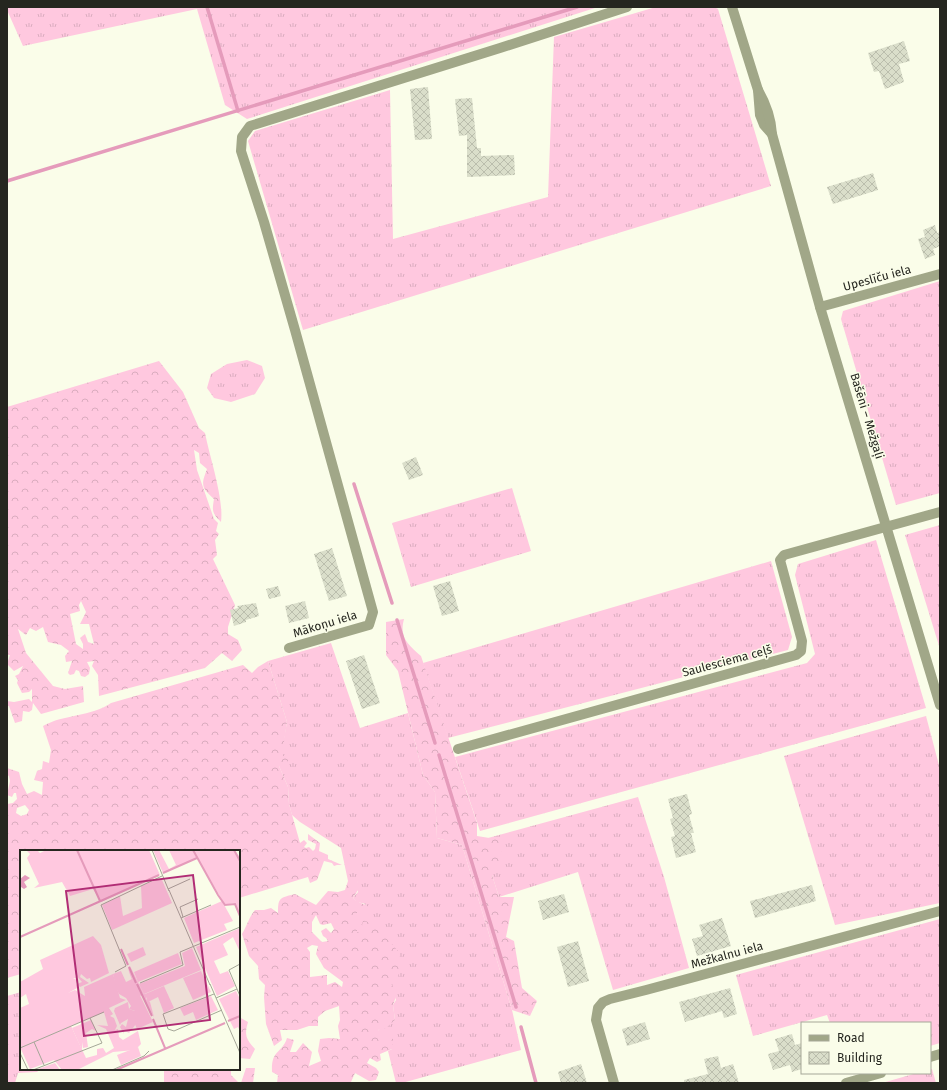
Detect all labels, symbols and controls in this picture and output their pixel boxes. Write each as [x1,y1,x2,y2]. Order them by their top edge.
street label: Upeslīču iela [841,262,913,294]
street label: Bašēni – Mežgaļi [846,371,887,461]
street label: Mākoņu iela [291,608,359,641]
street label: Saulesciema ceļš [681,642,774,681]
inset map [20,850,240,1070]
street label: Mežkalnu iela [689,939,765,971]
legend [801,1022,931,1074]
text: Road [837,1031,865,1045]
text: Building [837,1051,883,1065]

